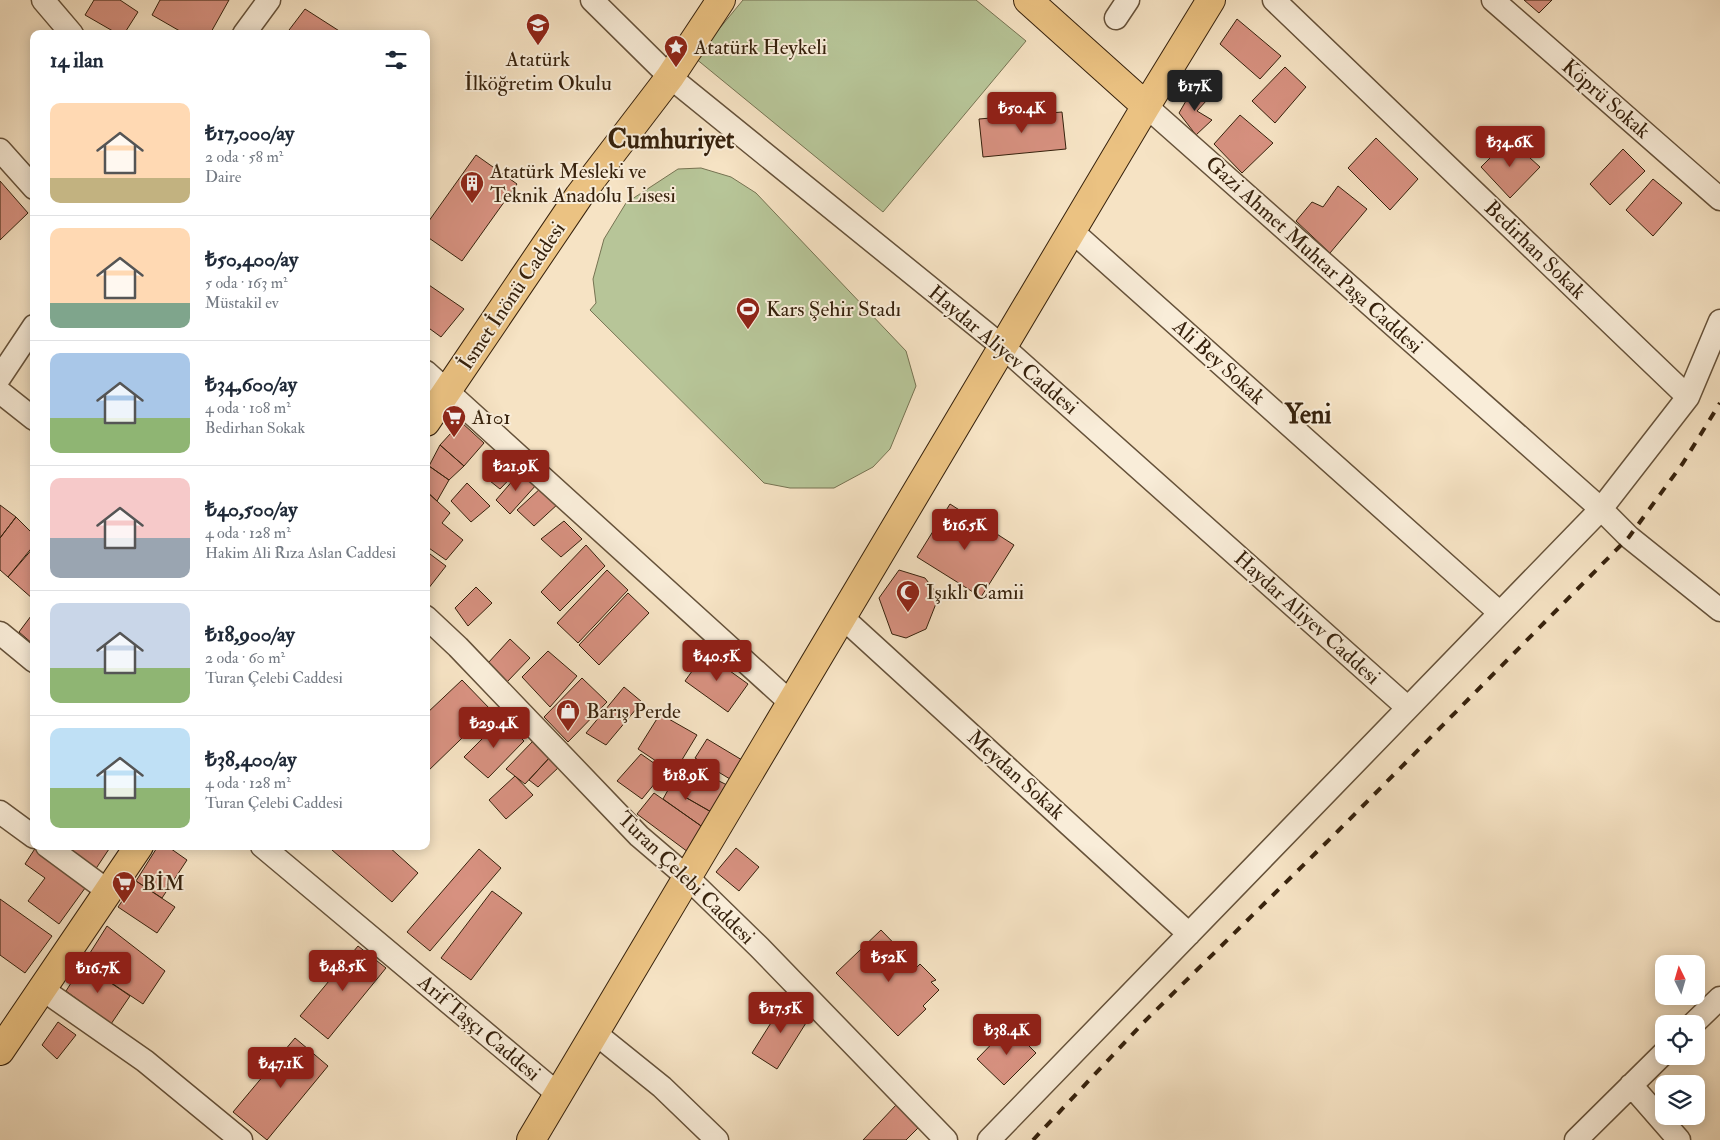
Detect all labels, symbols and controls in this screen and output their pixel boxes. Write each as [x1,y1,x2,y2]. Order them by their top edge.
school or university icon: Atatürk İlköğretim Okulu [525,12,551,46]
place icon: Atatürk Heykeli [663,34,689,68]
place label: Atatürk Heykeli [693,34,828,61]
icon: filters [382,46,410,74]
place label: Atatürk İlköğretim Okulu [464,46,612,97]
text: 14 ilan [50,47,104,74]
street label: Köprü Sokak [1556,53,1656,145]
pin: ₺17K [1165,70,1225,112]
text: ₺17K [1178,76,1212,96]
pin: ₺50.4K [981,92,1063,134]
text: ₺50.4K [998,98,1046,118]
text: ₺17,000/ay [205,120,294,147]
icon: home [90,123,150,183]
district label: Cumhuriyet [608,124,735,157]
pin: ₺34.6K [1469,126,1551,168]
text: ₺34.6K [1487,132,1533,152]
text: 2 oda · 58 m² [205,147,283,167]
street label: Gazi Ahmet Muhtar Paşa Caddesi [1200,150,1429,360]
place label: Atatürk Mesleki ve Teknik Anadolu Lisesi [489,158,676,209]
text: Daire [205,167,241,187]
building icon: Atatürk Mesleki ve Teknik Anadolu Lisesi [459,170,485,204]
street label: Bedirhan Sokak [1478,195,1592,305]
street label: İsmet İnönü Caddesi [452,216,572,375]
text: ₺50,400/ay [205,246,298,273]
icon: home [90,248,150,308]
text: 5 oda · 163 m² [205,273,288,293]
street label: Haydar Aliyev Caddesi [922,279,1084,421]
text: Müstakil ev [205,293,279,313]
sports icon: Kars Şehir Stadı [735,296,761,330]
place label: Kars Şehir Stadı [766,296,902,323]
street label: Ali Bey Sokak [1166,313,1271,411]
text: ₺34,600/ay [205,371,297,398]
icon: home [90,373,150,433]
text: 4 oda · 108 m² [205,398,291,418]
district label: Yeni [1284,399,1331,431]
supermarket icon: A101 [441,404,467,438]
place label: A101 [471,404,511,431]
text: Bedirhan Sokak [205,418,305,438]
pin: ₺21.9K [475,450,557,492]
text: ₺21.9K [493,456,539,476]
text: ₺40,500/ay [205,496,297,523]
icon: home [90,498,150,558]
pin: ₺16.5K [924,508,1006,551]
text: ₺16.5K [943,515,987,535]
text: 4 oda · 128 m² [205,523,291,543]
text: Hakim Ali Rıza Aslan Caddesi [205,543,396,563]
street label: Haydar Aliyev Caddesi [1228,545,1386,691]
mosque icon: Işıklı Camii [895,579,921,613]
place label: Işıklı Camii [926,579,1025,606]
text: ₺18,900/ay [205,621,295,648]
icon: home [90,623,150,683]
pin: ₺40.5K [676,640,758,682]
text: ₺40.5K [693,646,741,666]
text: 2 oda · 60 m² [205,648,285,668]
text: Turan Çelebi Caddesi [205,668,343,688]
shop icon: Barış Perde [555,698,581,732]
place label: Barış Perde [586,698,681,725]
pin: ₺29.4K [453,706,535,749]
text: ₺29.4K [470,713,518,733]
street label: Meydan Sokak [962,724,1070,826]
text: ₺38,400/ay [205,746,296,773]
icon: home [90,748,150,808]
pin: ₺18.9K [645,758,727,801]
text: ₺18.9K [664,765,708,785]
text: 4 oda · 128 m² [205,773,291,793]
text: Turan Çelebi Caddesi [205,793,343,813]
street label: Turan Çelebi Caddesi [612,806,761,951]
supermarket icon: BİM [111,870,137,904]
place label: BİM [142,870,185,897]
pin: ₺52K [859,940,919,983]
text: ₺52K [871,947,907,967]
pin: ₺48.5K [302,950,384,992]
pin: ₺16.7K [57,952,139,994]
north arrow [1655,955,1705,1005]
map controls [1655,955,1705,1125]
text: ₺48.5K [320,956,366,976]
text: ₺16.7K [76,958,120,978]
street label: Arif Taşçı Caddesi [411,968,546,1087]
pin: ₺17.5K [740,992,822,1034]
text: ₺17.5K [760,998,802,1018]
pin: ₺38.4K [966,1014,1048,1056]
button: locate [1655,1015,1705,1065]
text: ₺38.4K [984,1020,1030,1040]
pin: ₺47.1K [240,1046,322,1089]
text: ₺47.1K [259,1053,303,1073]
button: layers [1655,1075,1705,1125]

